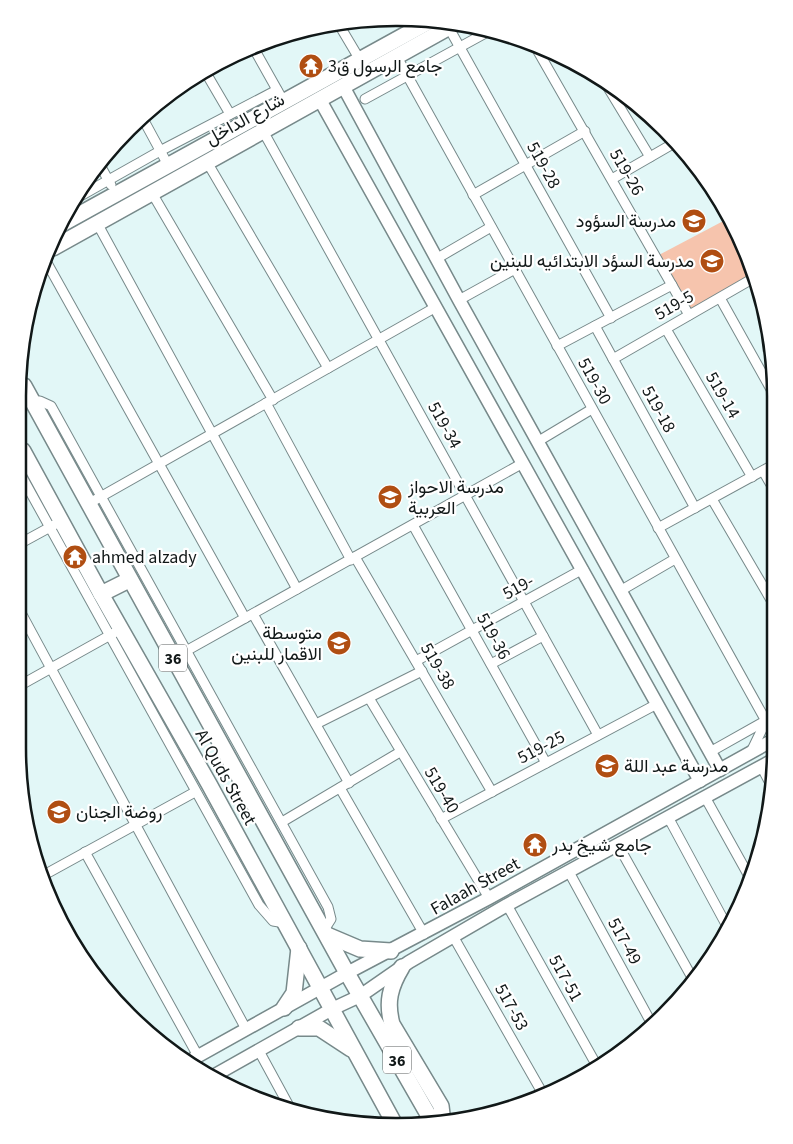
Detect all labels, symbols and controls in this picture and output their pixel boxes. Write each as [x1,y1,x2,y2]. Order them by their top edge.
temple icon: جامع الرسول ق3 [298,53,324,79]
place label: جامع الرسول ق3 [328,54,442,79]
street label: شارع الداخل [201,87,289,151]
street label: 519-28 [520,137,567,193]
street label: 519-26 [603,144,650,200]
school or university icon: مدرسة السؤود [681,208,707,234]
place label: مدرسة السؤود [576,209,676,234]
school or university icon: مدرسة السؤد الابتدائيه للبنين [699,248,725,274]
place label: مدرسة السؤد الابتدائيه للبنين [490,249,694,274]
street label: 519-5 [650,284,698,327]
street label: 519-30 [571,353,618,409]
street label: 519-14 [699,367,746,423]
street label: 519-18 [635,381,682,437]
street label: 519-34 [421,397,468,453]
place label: مدرسة الاحواز العربية [407,475,504,521]
school or university icon: مدرسة الاحواز العربية [377,484,403,510]
temple icon: ahmed alzady [62,544,88,570]
place label: ahmed alzady [92,545,197,570]
street label: 519- [498,569,538,606]
street label: 519-36 [470,608,517,664]
place label: متوسطة الاقمار للبنين [231,621,322,667]
school or university icon: متوسطة الاقمار للبنين [326,630,352,656]
street label: 519-38 [414,638,461,694]
road number: 36 [159,644,187,671]
street label: Al Quds Street [189,725,262,830]
street label: 519-25 [513,725,569,770]
school or university icon: مدرسة عبد اللة [594,753,620,779]
place label: مدرسة عبد اللة [624,754,728,779]
street label: 519-40 [418,762,465,818]
school or university icon: روضة الجنان [46,799,72,825]
place label: روضة الجنان [76,800,162,825]
temple icon: جامع شيخ بدر [522,832,548,858]
place label: جامع شيخ بدر [551,833,652,858]
street label: Falaah Street [426,852,524,921]
street label: 517-49 [601,913,648,969]
street label: 517-51 [542,950,589,1006]
street label: 517-53 [488,979,535,1035]
road number: 36 [383,1046,411,1074]

